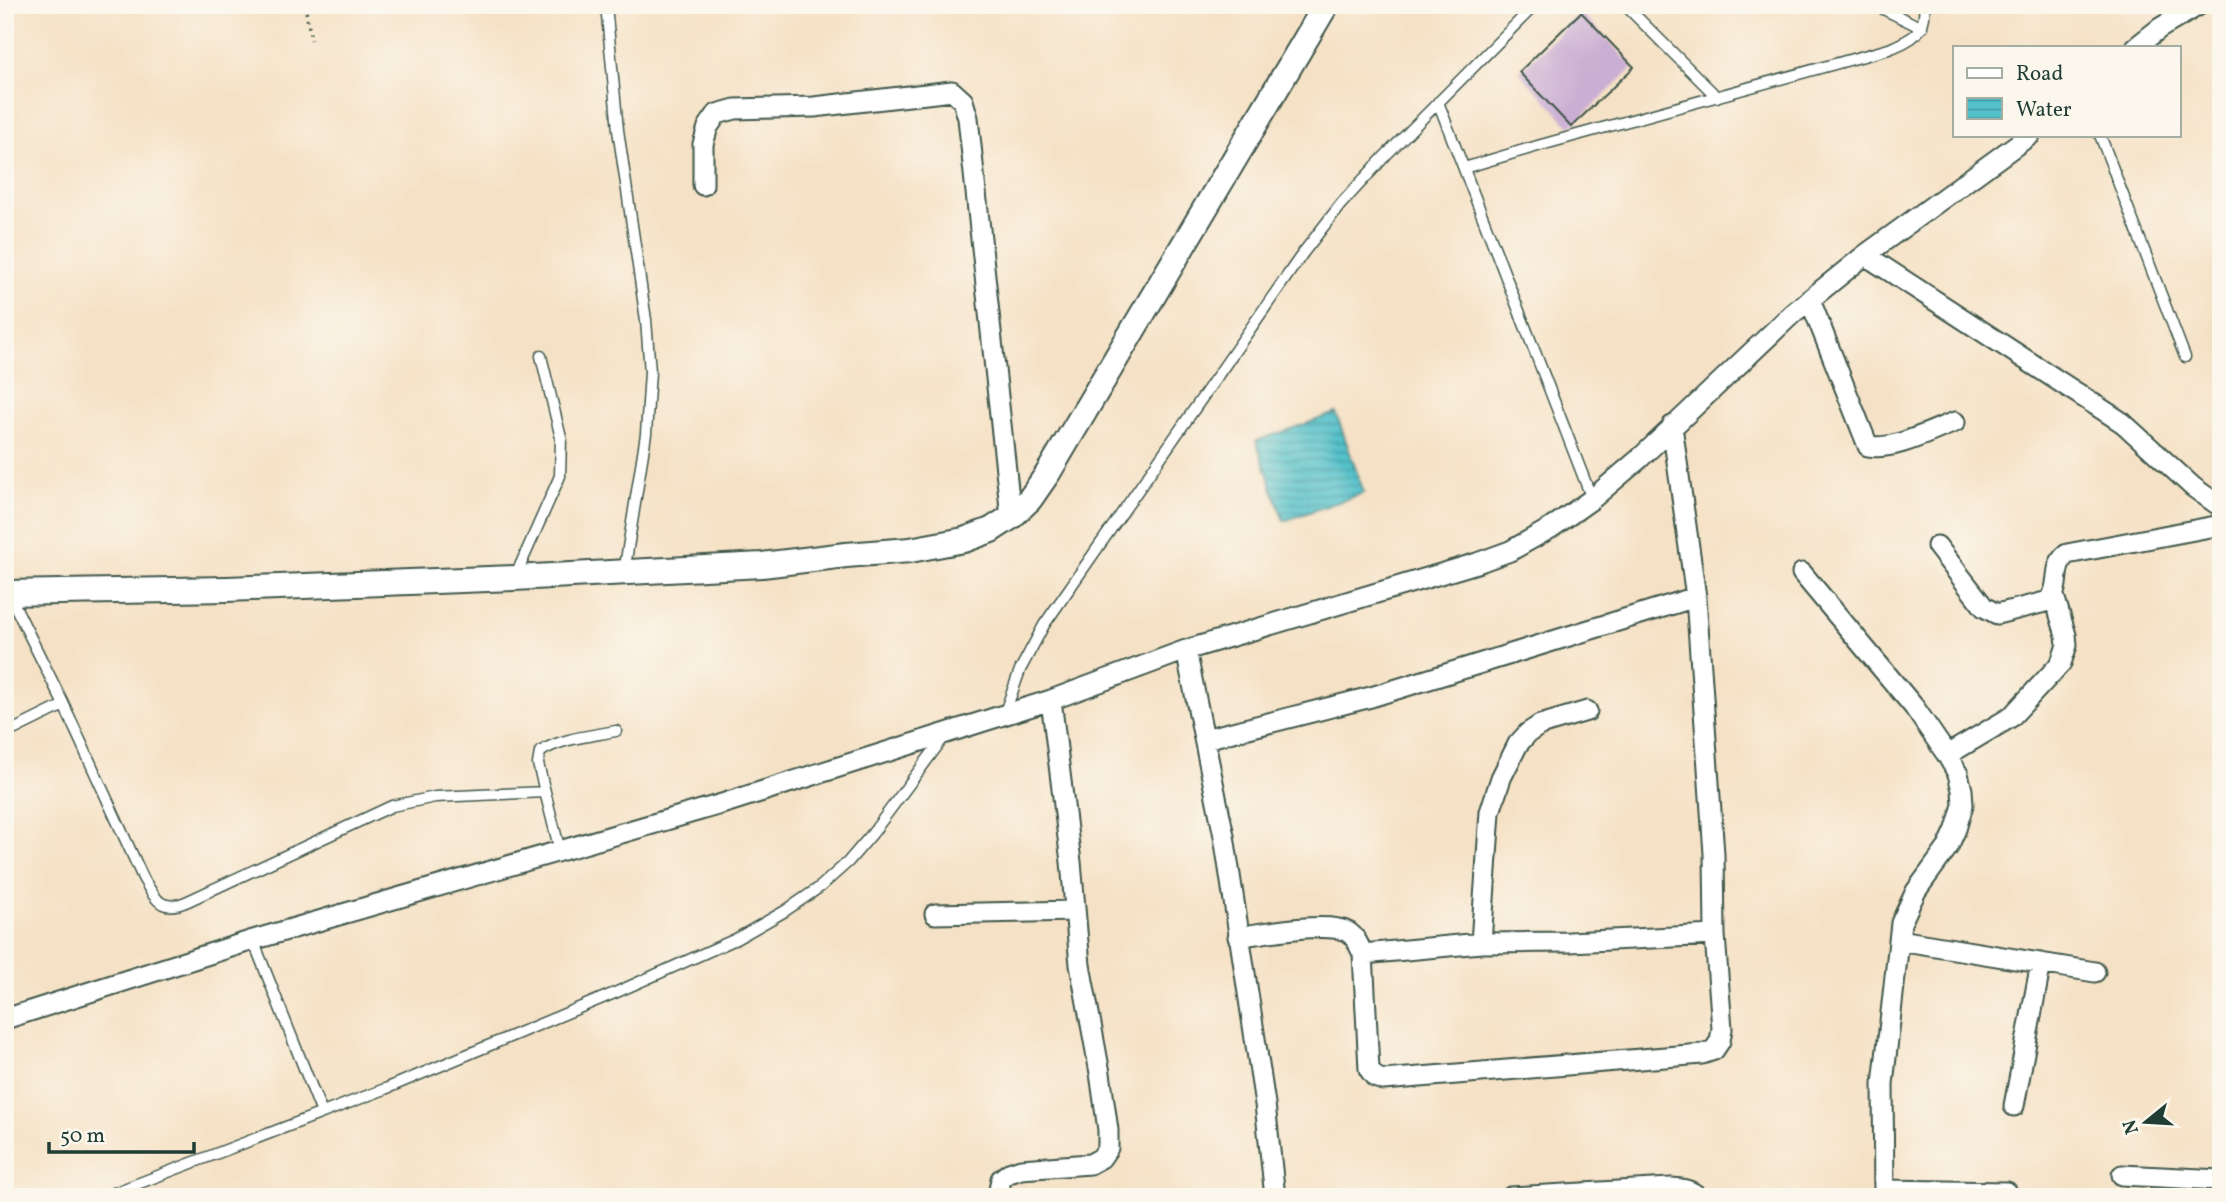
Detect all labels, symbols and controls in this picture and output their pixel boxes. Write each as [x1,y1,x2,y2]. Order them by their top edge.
legend [1953,46,2180,136]
text: Road [2016,60,2063,89]
text: Water [2016,96,2072,125]
north arrow [2110,1086,2180,1156]
scale bar [49,1111,194,1155]
text: N [2117,1116,2146,1137]
text: 50 m [60,1122,105,1151]

